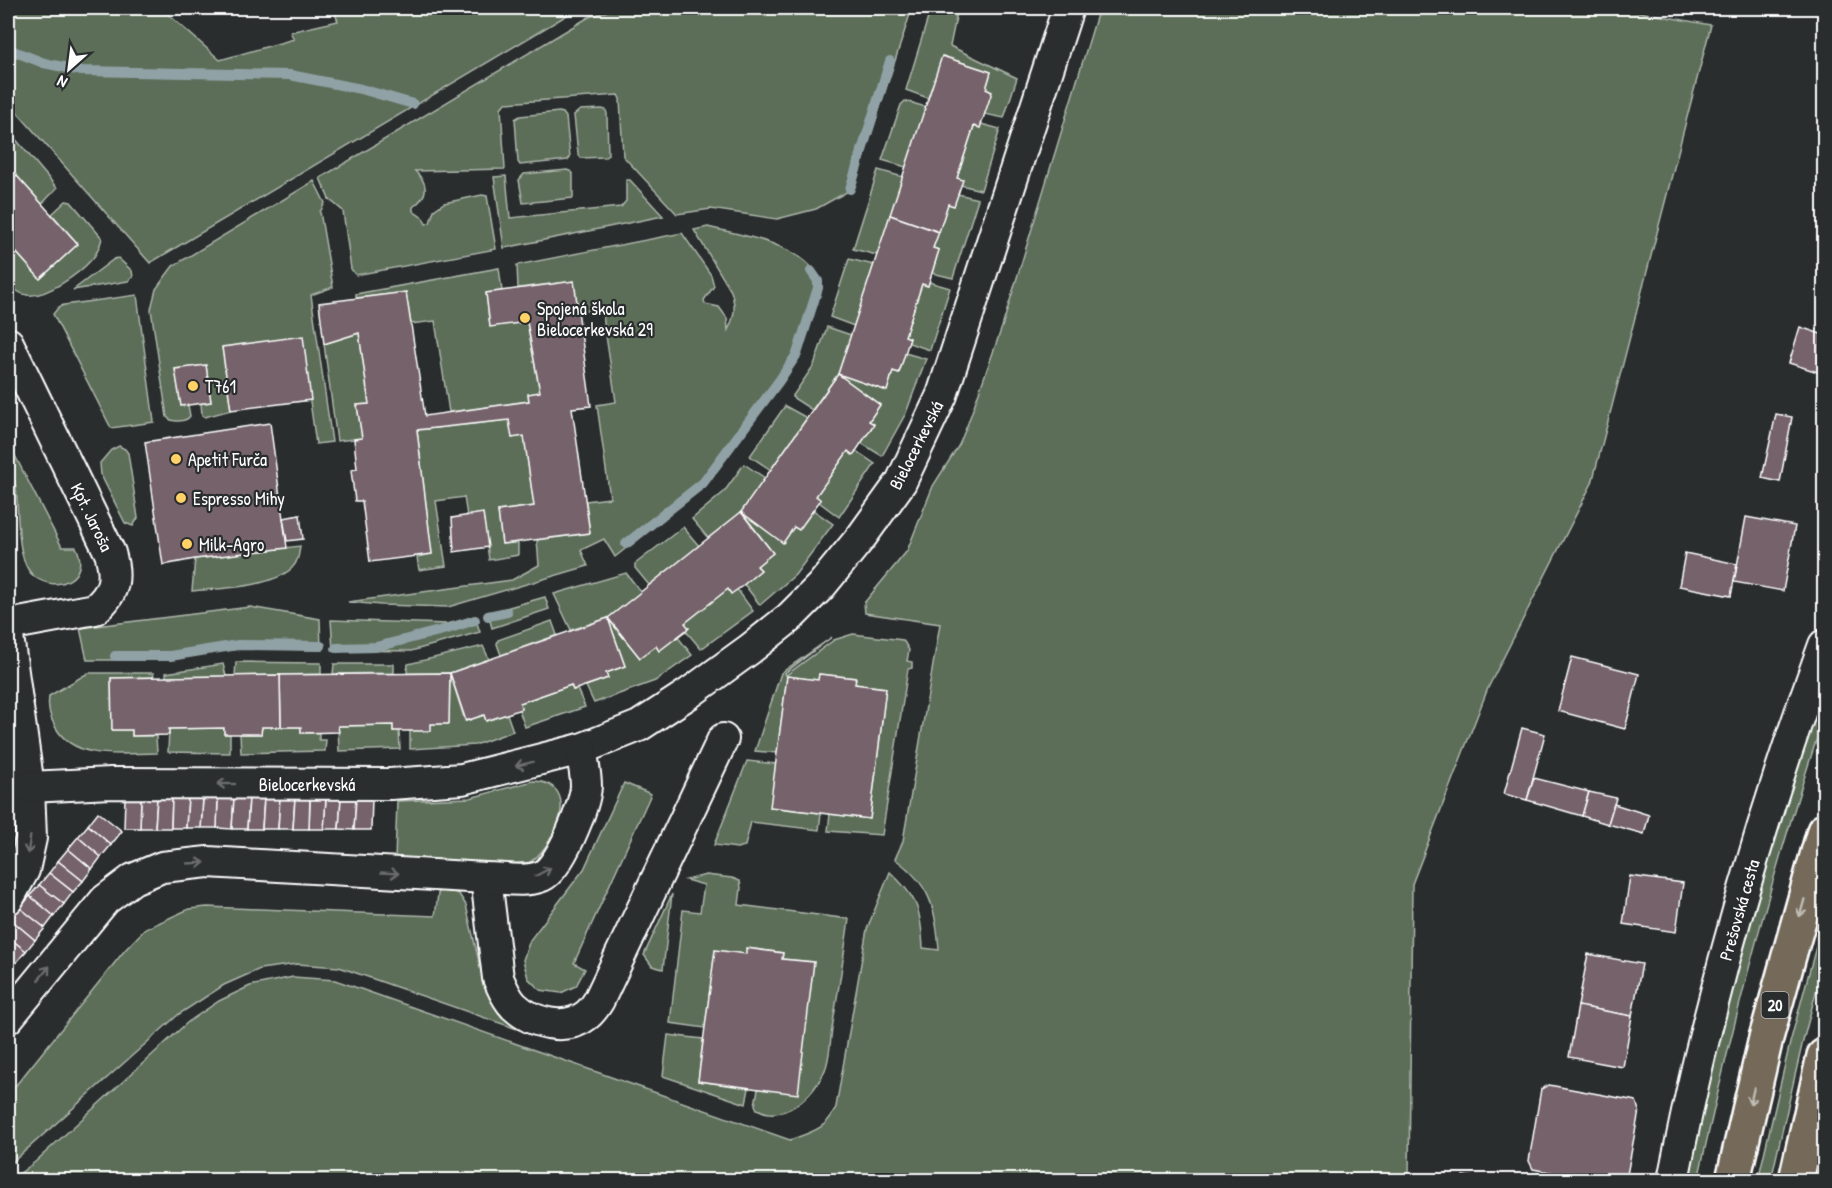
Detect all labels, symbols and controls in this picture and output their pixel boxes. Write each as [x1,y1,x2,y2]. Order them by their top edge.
north arrow [39,39,99,99]
text: N [53,70,71,94]
place label: Spojená škola Bielocerkevská 29 [537,296,653,342]
marker: Spojená škola Bielocerkevská 29 [518,311,532,325]
place label: T761 [205,374,236,399]
marker: T761 [186,379,200,393]
street label: Bielocerkevská [883,396,949,494]
place label: Apetit Furča [188,447,267,472]
marker: Apetit Furča [169,452,183,466]
street label: Kpt. Jaroša [65,479,119,555]
place label: Espresso Mihy [193,486,285,511]
marker: Espresso Mihy [174,491,188,505]
place label: Milk-Agro [199,532,264,557]
marker: Milk-Agro [180,537,194,551]
one-way arrow [515,758,534,770]
street label: Bielocerkevská [259,772,355,797]
one-way arrow [217,778,237,790]
one-way arrow [24,835,35,855]
street label: Prešovská cesta [1713,857,1765,963]
one-way arrow [185,858,205,869]
one-way arrow [534,866,552,878]
one-way arrow [380,867,400,878]
one-way arrow [1796,898,1807,917]
one-way arrow [38,965,51,981]
road number: 20 [1762,992,1788,1018]
one-way arrow [1746,1086,1757,1105]

